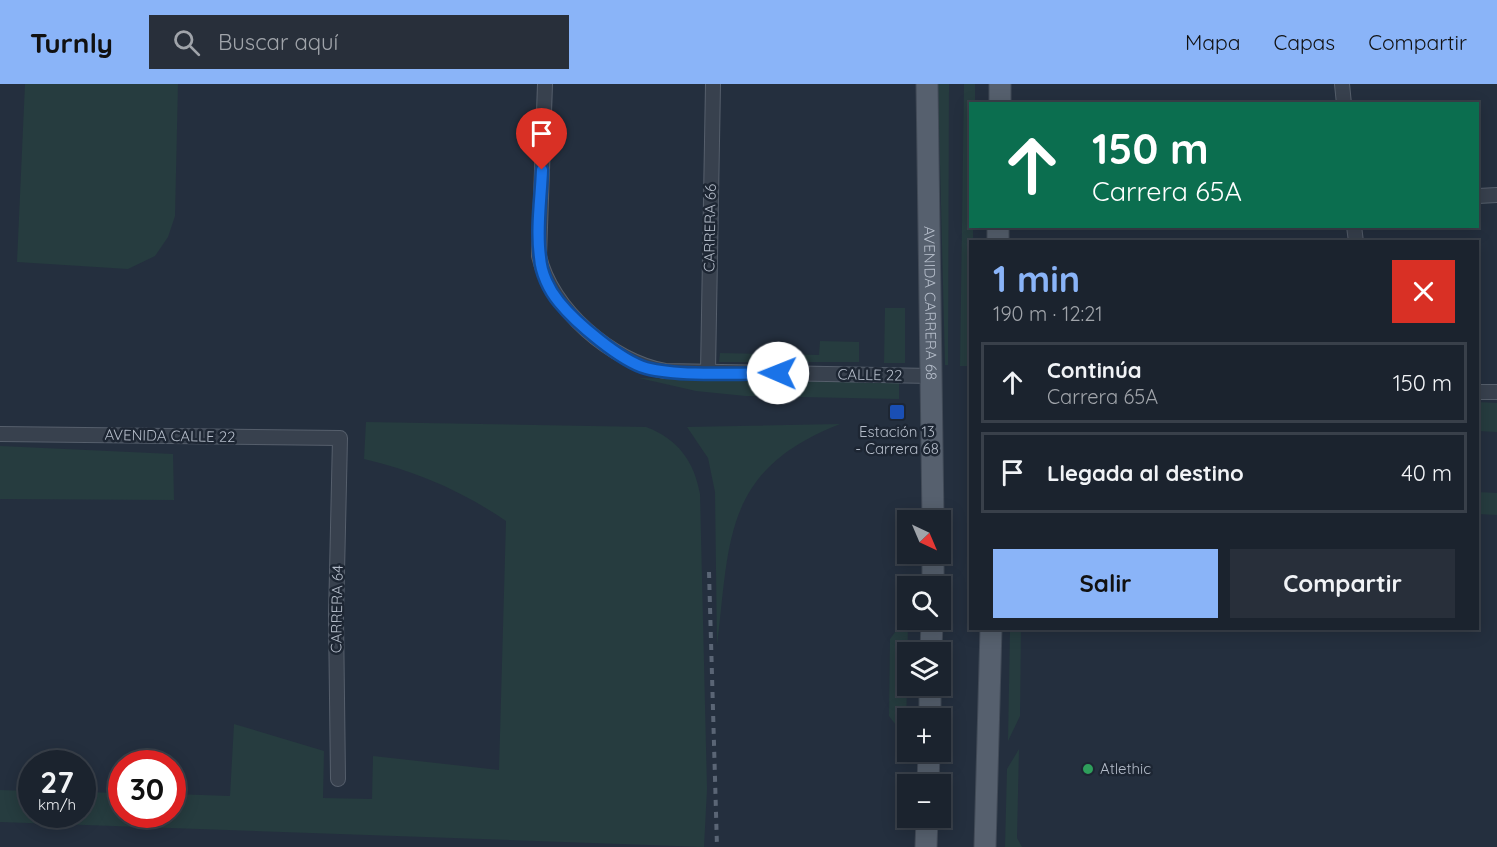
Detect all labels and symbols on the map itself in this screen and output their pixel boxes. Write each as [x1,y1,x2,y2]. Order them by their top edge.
pin [516,108,567,170]
street label: CARRERA 66 [699,184,720,272]
street label: AVENIDA CARRERA 68 [920,226,941,380]
position arrow [746,341,810,405]
street label: CALLE 22 [837,364,903,385]
marker: Estación 13 - Carrera 68 [888,403,906,421]
place label: Estación 13 - Carrera 68 [855,422,939,458]
street label: AVENIDA CALLE 22 [105,425,236,446]
north arrow [897,510,951,564]
street label: CARRERA 64 [326,565,347,653]
speed limit sign: 30 [108,750,186,828]
place label: Atlethic [1100,759,1151,778]
marker: Atlethic [1081,762,1095,776]

